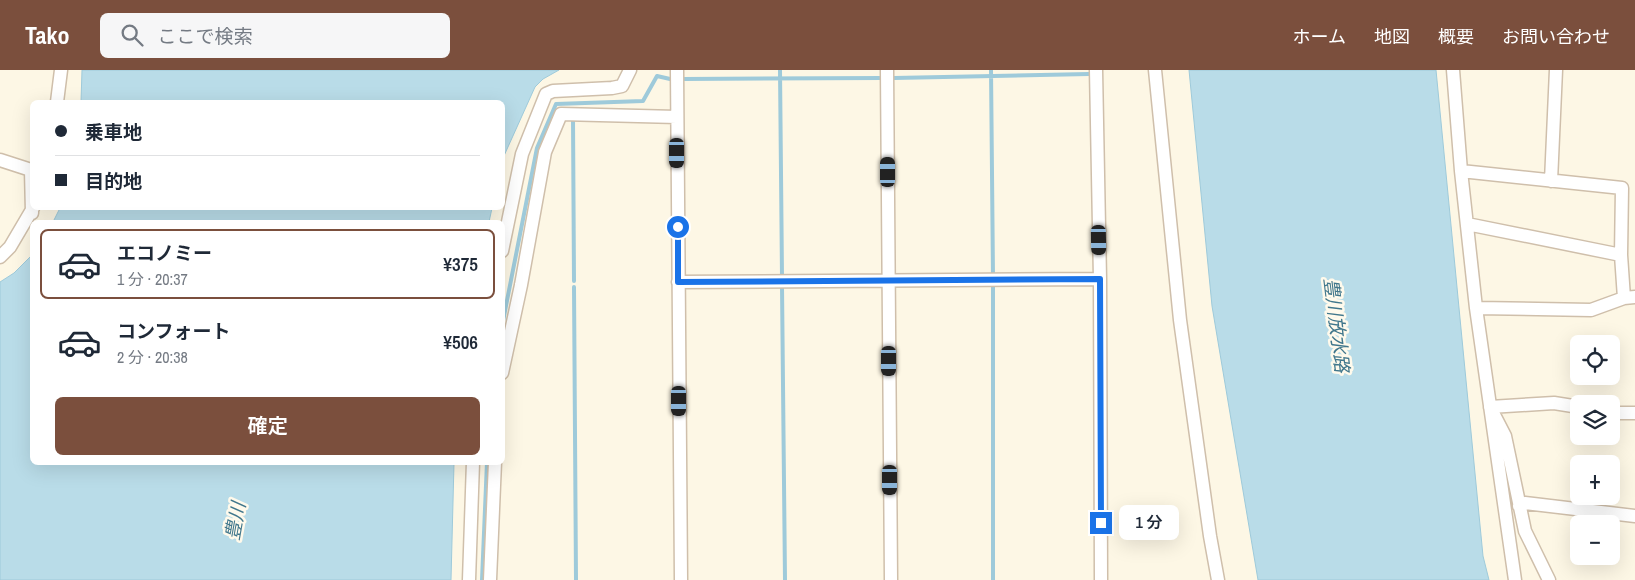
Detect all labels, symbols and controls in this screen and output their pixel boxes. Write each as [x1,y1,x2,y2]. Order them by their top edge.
search box [100,13,450,58]
text: Tako [25,19,70,51]
icon: search [118,21,146,49]
text: ここで検索 [158,23,253,49]
text: ホーム [1293,24,1346,49]
text: 地図 [1374,24,1410,49]
text: 概要 [1438,24,1474,49]
text: お問い合わせ [1502,24,1610,49]
text: 乗車地 [85,119,142,145]
car [669,138,684,168]
car [880,157,895,187]
text: 目的地 [85,168,142,194]
route start [667,216,689,238]
car [1091,225,1106,255]
text: エコノミー [117,240,212,266]
icon: car [57,242,102,287]
text: ¥375 [443,251,478,277]
text: 1 分 · 20:37 [117,268,188,290]
water label: 豊川放水路 [1318,276,1356,376]
text: コンフォート [117,318,230,344]
icon: car [57,320,102,365]
text: ¥506 [443,329,478,355]
map controls [1570,335,1620,565]
button: locate [1570,335,1620,385]
text: 2 分 · 20:38 [117,346,188,368]
car [881,346,896,376]
car [671,386,686,416]
button: layers [1570,395,1620,445]
button: 確定 [55,397,480,455]
button: + [1570,455,1620,505]
car [882,465,897,495]
water label: 豊川 [219,498,251,542]
callout: 1 分 [1118,506,1178,540]
text: 1 分 [1136,511,1162,533]
route end [1090,512,1112,534]
button: − [1570,515,1620,565]

